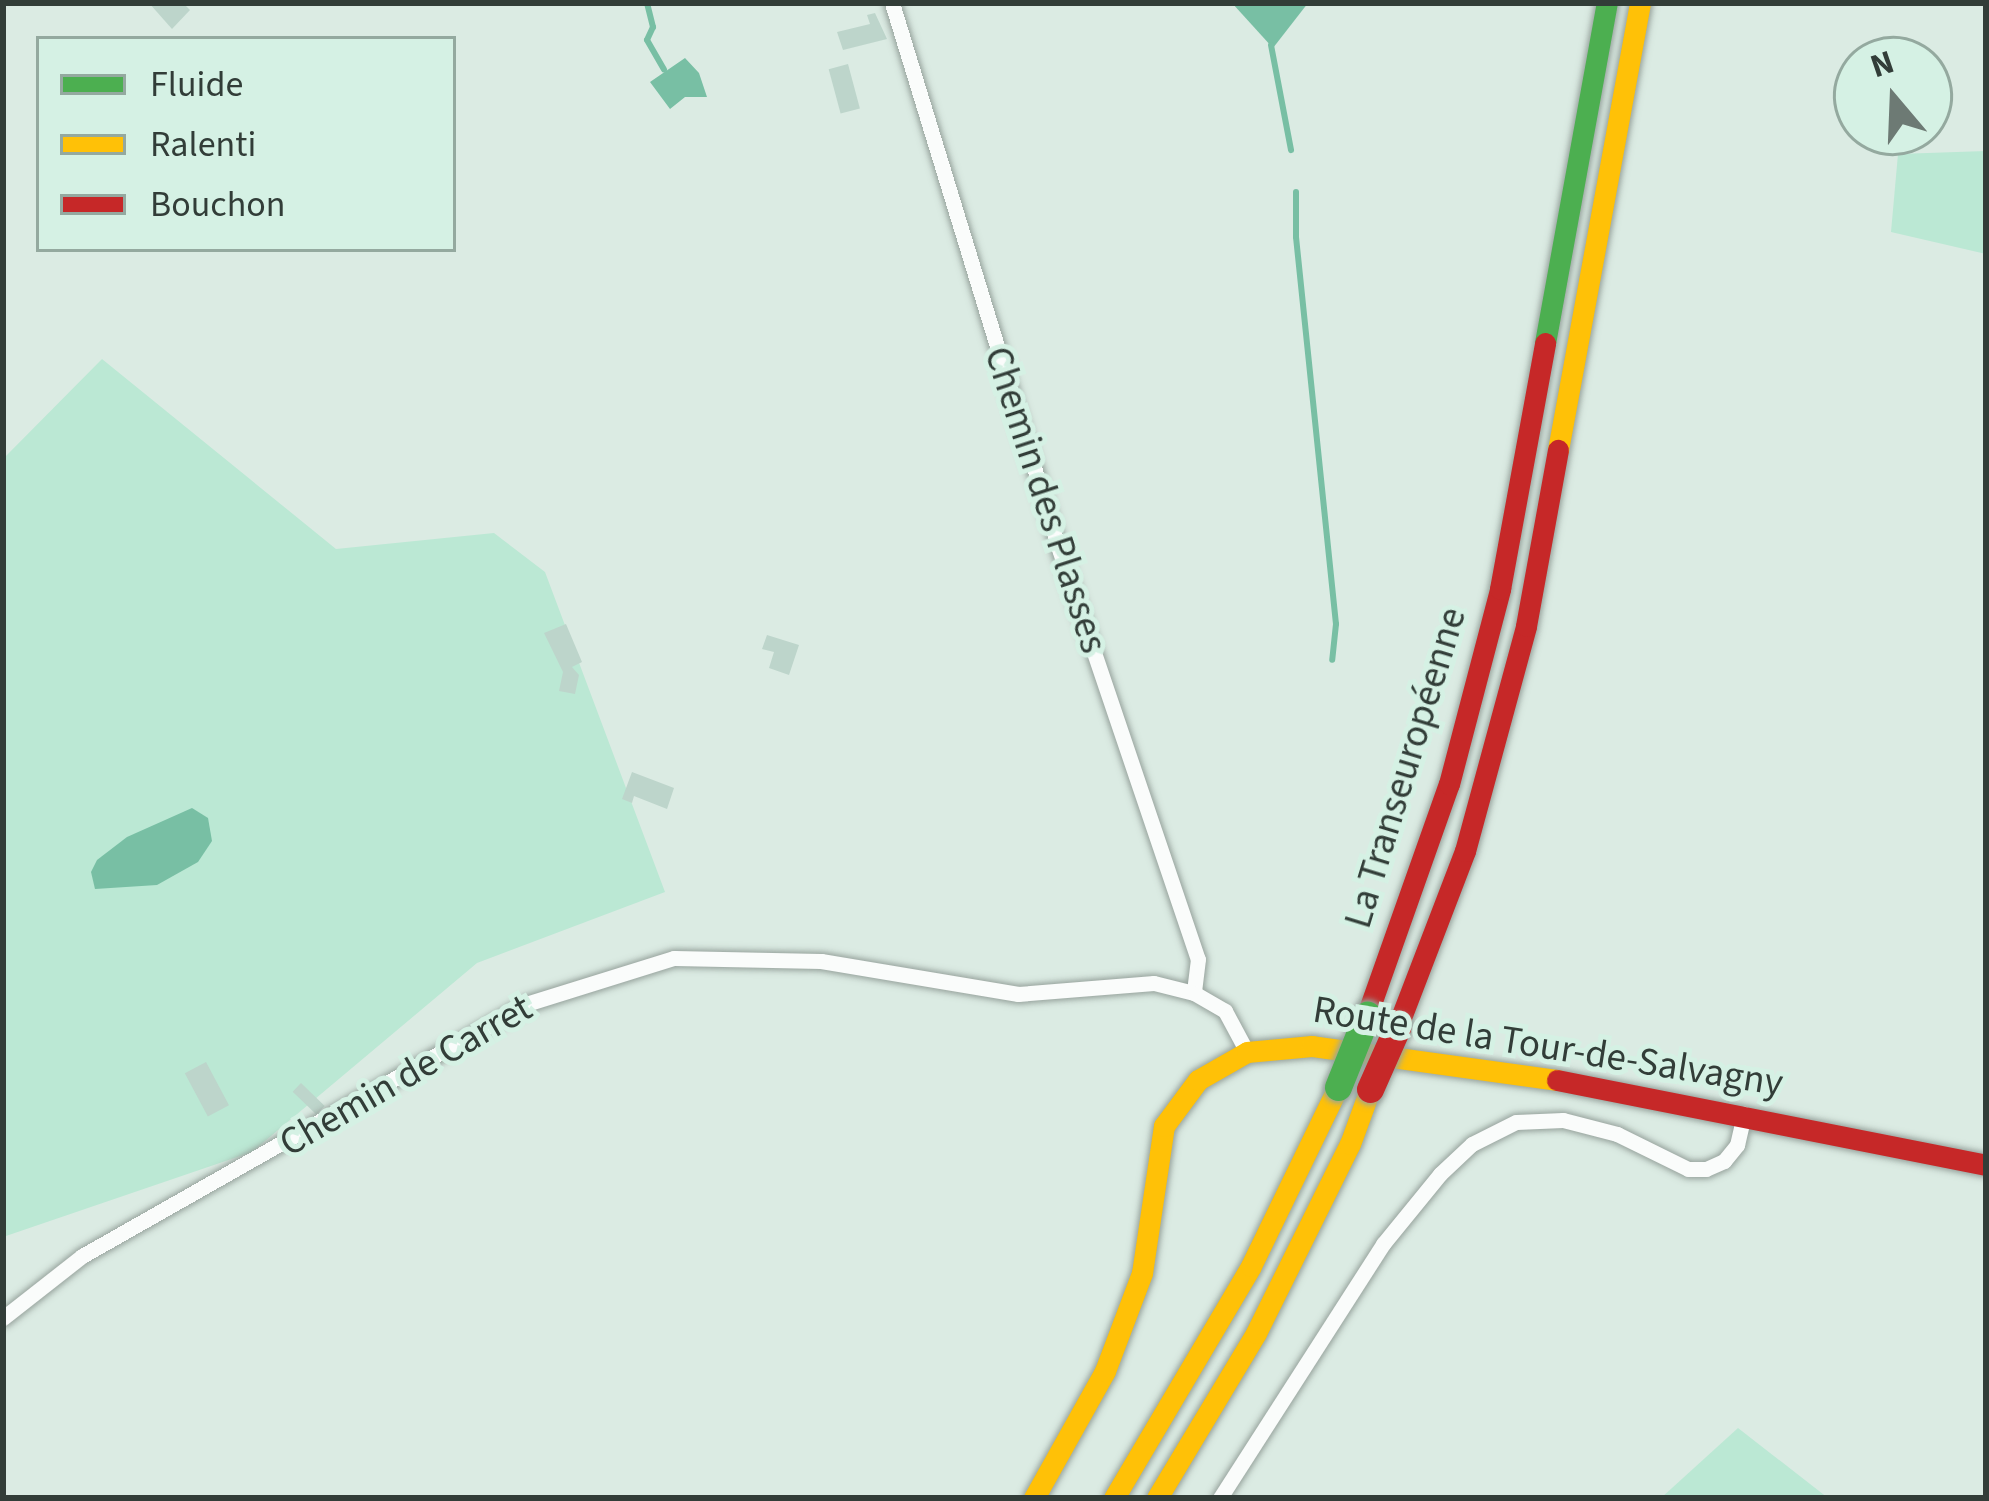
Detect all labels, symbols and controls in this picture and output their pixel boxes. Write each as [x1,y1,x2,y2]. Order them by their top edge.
legend [36,36,456,252]
north arrow [1833,36,1953,156]
text: N [1864,39,1900,90]
text: Fluide [150,59,243,110]
text: Ralenti [150,119,256,170]
text: Bouchon [150,179,285,230]
street label: Chemin des Plasses [973,341,1117,659]
street label: La Transeuropéenne [1335,602,1477,934]
street label: Chemin de Carret [272,985,540,1167]
street label: Route de la Tour-de-Salvagny [1310,987,1786,1107]

